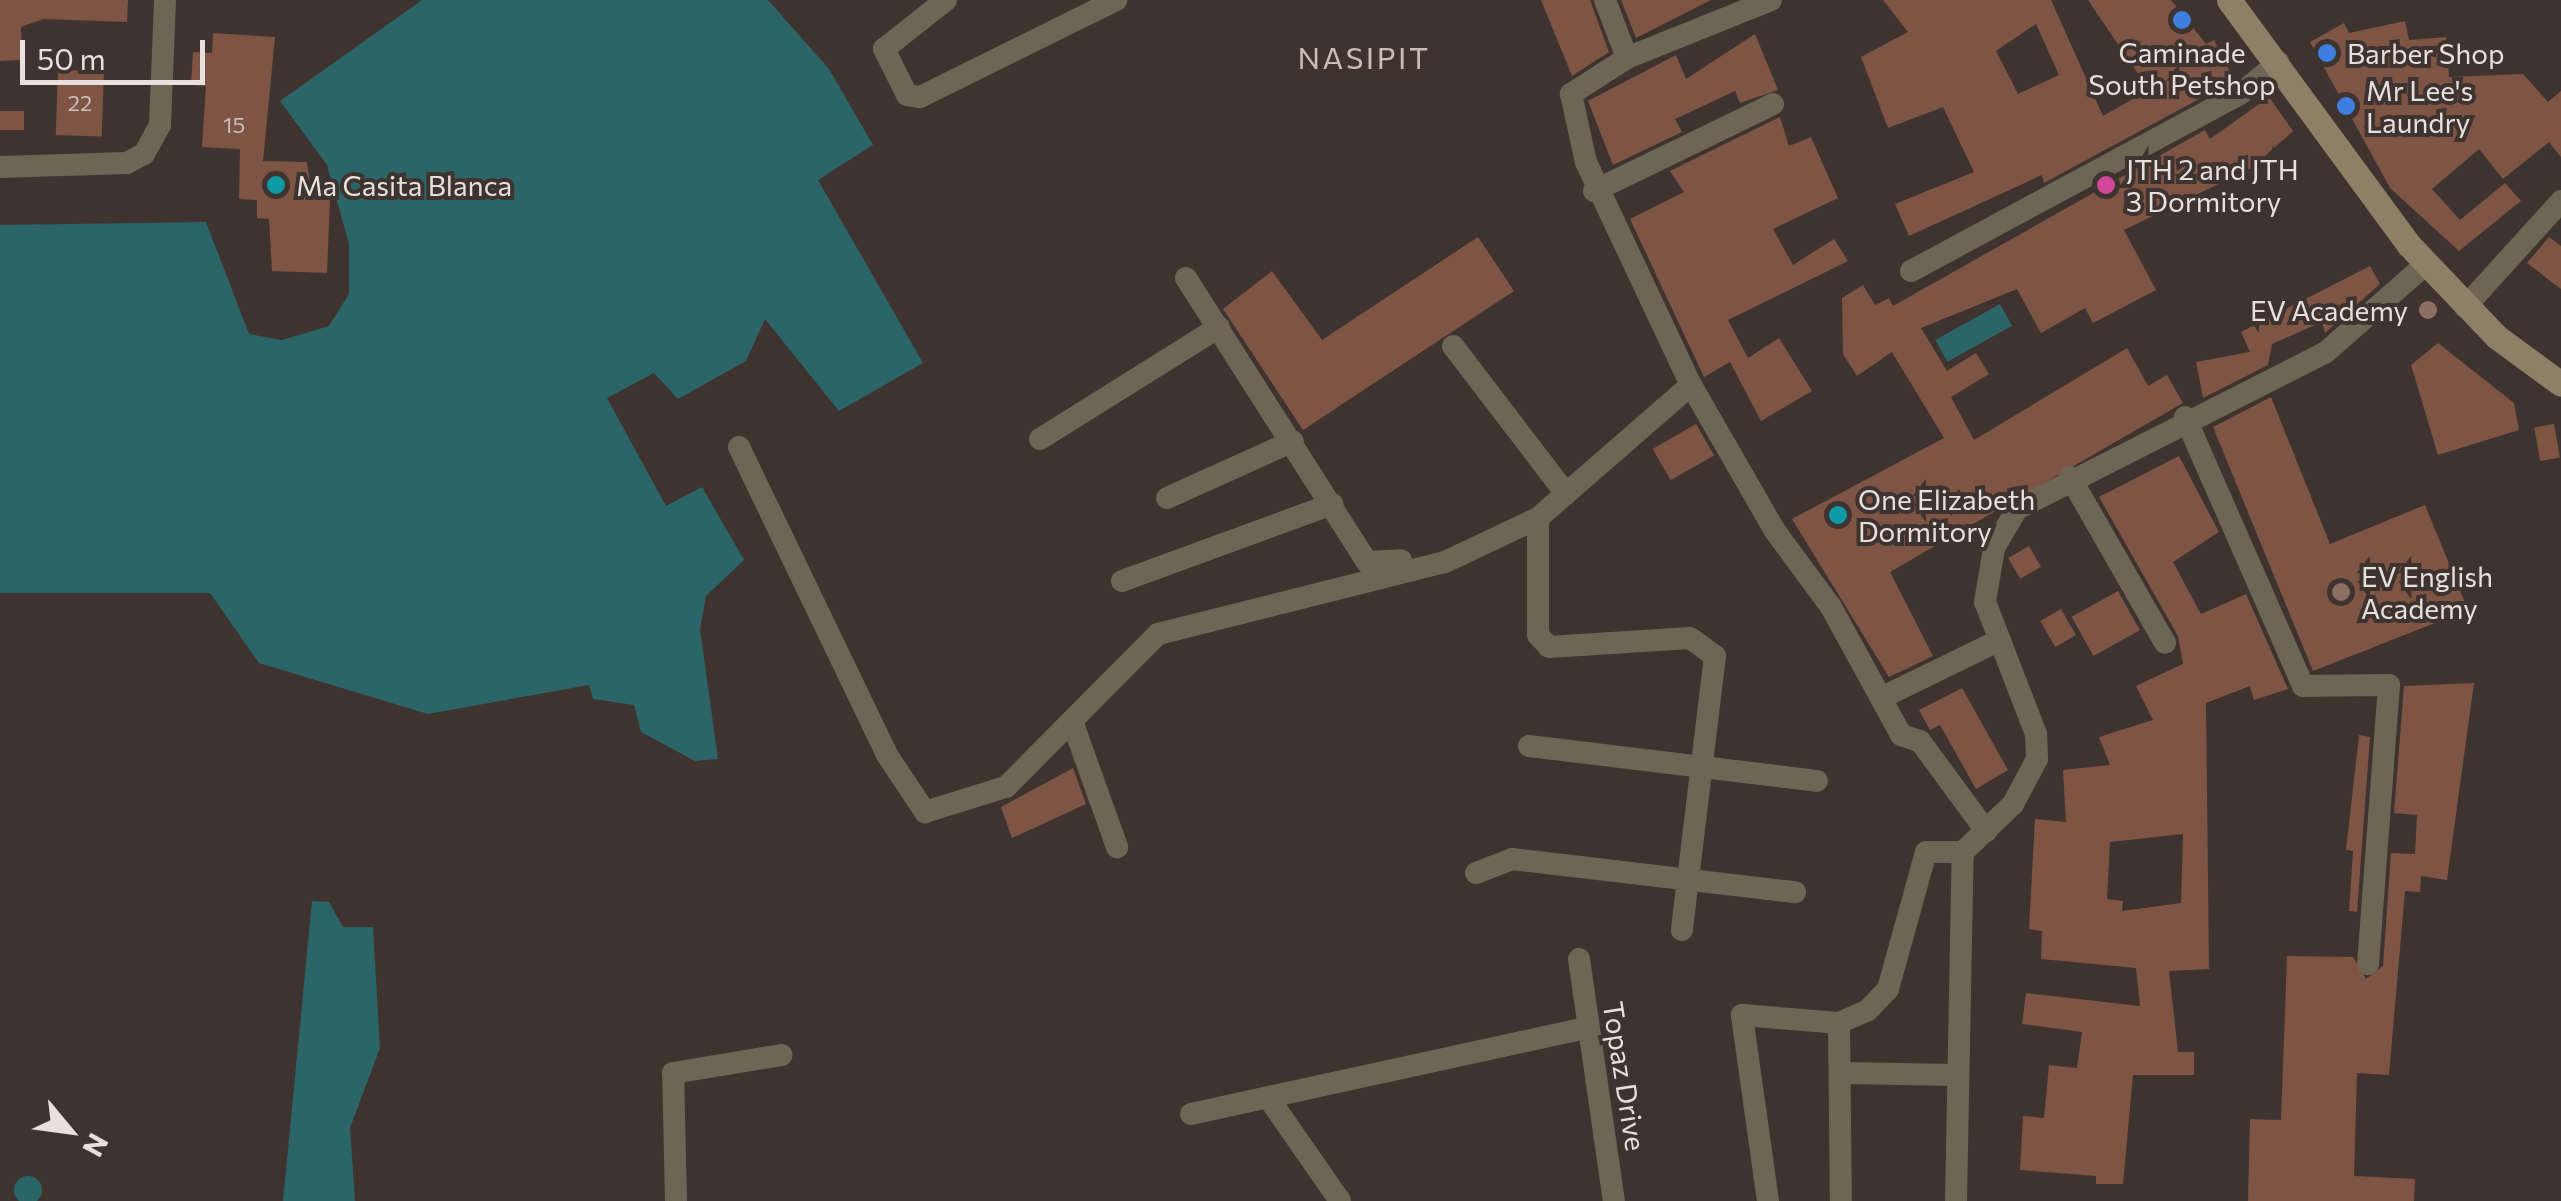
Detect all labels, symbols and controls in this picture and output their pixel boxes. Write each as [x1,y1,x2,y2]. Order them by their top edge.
marker: Caminade South Petshop [2171,9,2193,31]
scale bar [25,20,210,82]
place label: Caminade South Petshop [2089,35,2275,101]
place label: Barber Shop [2347,36,2505,70]
text: 50 m [37,39,106,76]
district label: NASIPIT [1297,39,1431,75]
marker: Barber Shop [2316,42,2338,64]
place label: Mr Lee's Laundry [2366,73,2473,139]
house number: 22 [68,90,92,116]
marker: Mr Lee's Laundry [2335,95,2357,117]
house number: 15 [223,112,245,138]
place label: JTH 2 and JTH 3 Dormitory [2126,152,2299,218]
place label: Ma Casita Blanca [296,168,512,202]
marker: Ma Casita Blanca [265,174,287,196]
marker: JTH 2 and JTH 3 Dormitory [2095,174,2117,196]
place label: EV Academy [2250,293,2408,327]
marker: EV Academy [2417,299,2439,321]
place label: One Elizabeth Dormitory [1858,482,2035,548]
marker: One Elizabeth Dormitory [1827,504,1849,526]
place label: EV English Academy [2361,559,2493,625]
marker: EV English Academy [2330,581,2352,603]
street label: Topaz Drive [1597,999,1653,1153]
north arrow [20,1081,120,1181]
text: N [76,1128,116,1163]

